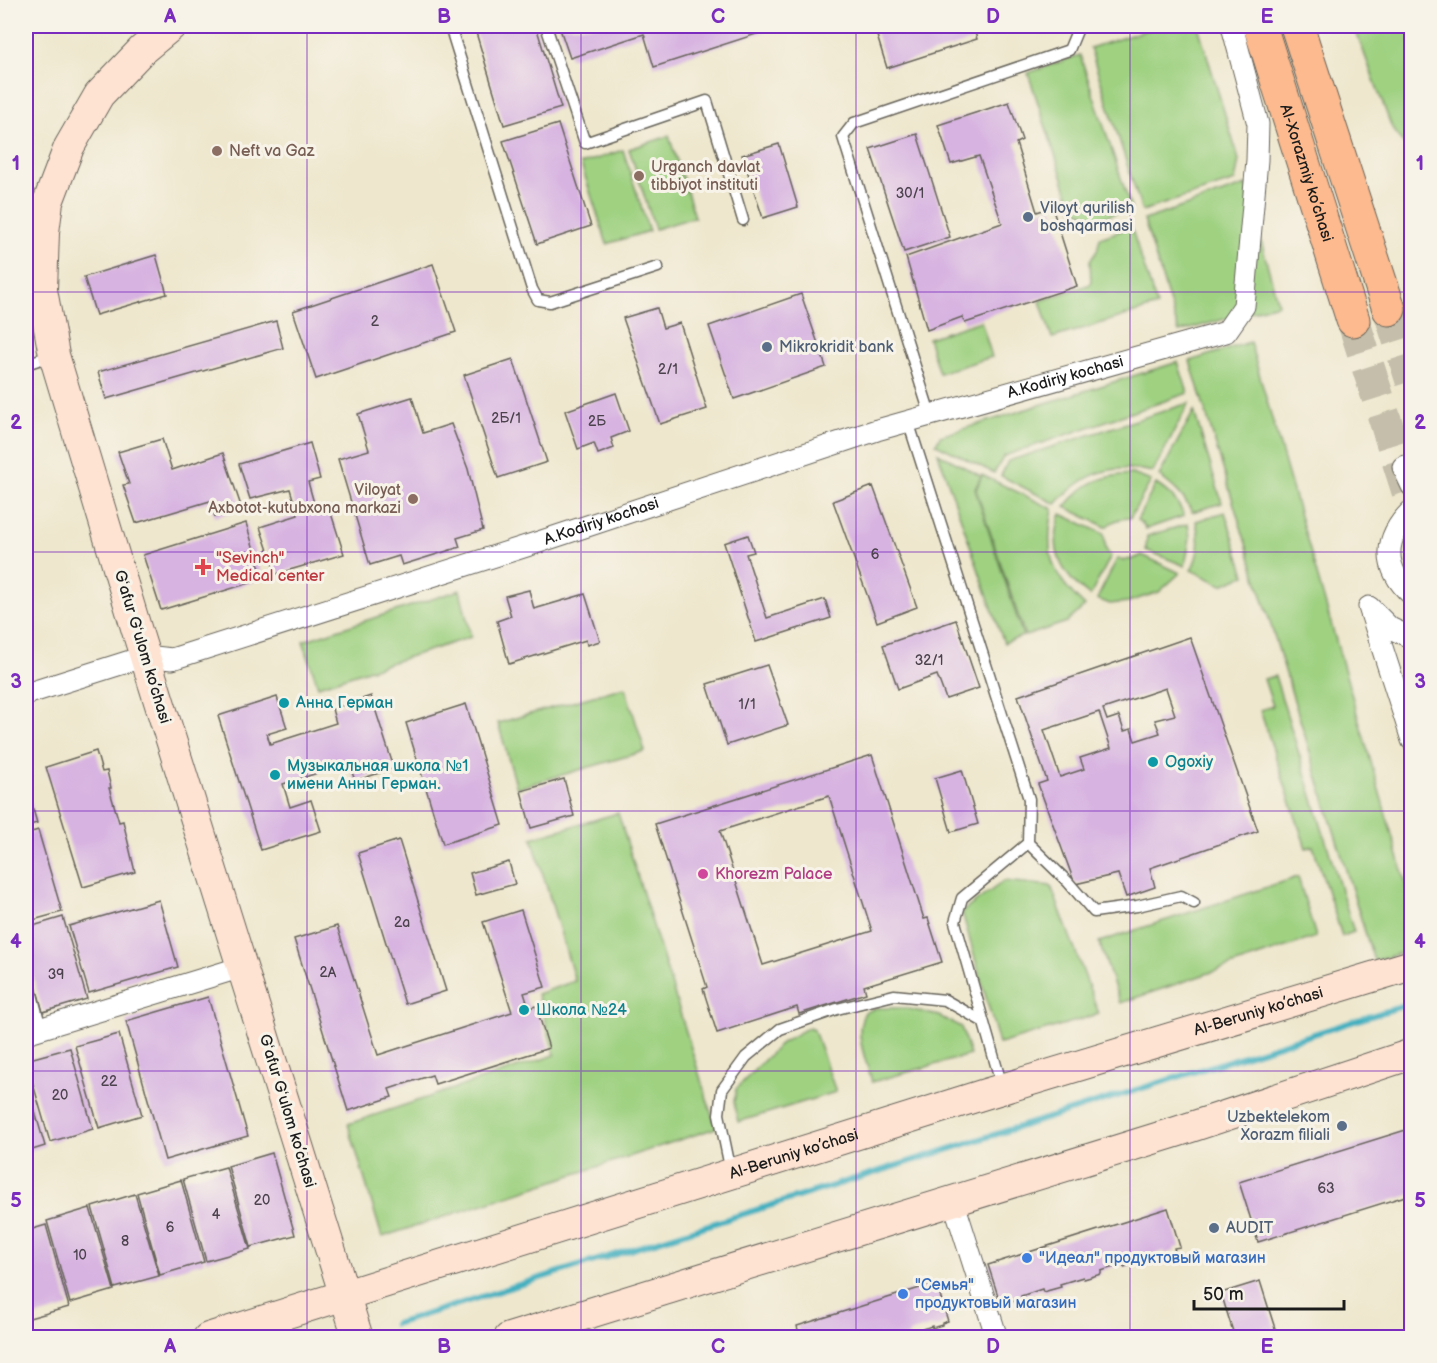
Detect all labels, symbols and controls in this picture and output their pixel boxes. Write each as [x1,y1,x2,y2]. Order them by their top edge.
text: A [163,5,177,29]
text: B [437,5,451,29]
text: C [711,5,725,29]
text: D [986,5,1000,29]
text: E [1261,5,1274,29]
street label: Al-Xorazmiy ko’chasi [1276,102,1337,244]
place label: Neft va Gaz [229,142,315,161]
marker: Neft va Gaz [210,144,224,158]
text: 1 [12,152,20,176]
text: 1 [1416,152,1424,176]
place label: Urganch davlat tibbiyot instituti [651,158,761,195]
marker: Urganch davlat tibbiyot instituti [632,169,646,183]
house number: 30/1 [896,185,924,202]
place label: Viloyt qurilish boshqarmasi [1040,199,1134,236]
marker: Viloyt qurilish boshqarmasi [1021,210,1035,224]
house number: 2 [371,313,380,330]
place label: Mikrokridit bank [779,338,894,357]
marker: Mikrokridit bank [760,340,774,354]
street label: A.Kodiriy kochasi [1005,352,1126,402]
house number: 2/1 [658,361,678,378]
house number: 2Б/1 [491,410,521,427]
text: 2 [10,411,22,435]
text: 2 [1414,411,1426,435]
house number: 2Б [588,413,606,430]
place label: Viloyat Axbotot-kutubxona markazi [208,481,401,518]
marker: Viloyat Axbotot-kutubxona markazi [406,492,420,506]
street label: A.Kodiriy kochasi [542,493,661,549]
house number: 6 [871,546,880,563]
place label: "Sevinch" Medical center [216,549,325,586]
marker: "Sevinch" Medical center [194,558,212,576]
street label: Gʻafur Gʻulom ko’chasi [110,568,174,726]
house number: 32/1 [915,652,943,669]
text: 3 [10,670,22,694]
text: 3 [1414,670,1426,694]
place label: Анна Герман [295,694,393,713]
marker: Анна Герман [277,696,291,710]
house number: 1/1 [738,696,756,713]
place label: Ogoxiy [1165,753,1214,772]
marker: Ogoxiy [1146,755,1160,769]
place label: Музыкальная школа №1 имени Анны Герман. [287,757,468,794]
marker: Музыкальная школа №1 имени Анны Герман. [268,768,282,782]
place label: Khorezm Palace [715,865,833,884]
marker: Khorezm Palace [696,867,710,881]
house number: 2a [394,914,410,931]
text: 4 [10,930,22,954]
text: 4 [1414,930,1426,954]
house number: 2A [320,964,337,981]
house number: 39 [48,966,64,983]
street label: Al-Beruniy ko’chasi [1191,983,1325,1040]
place label: Школа №24 [536,1001,627,1020]
marker: Школа №24 [517,1003,531,1017]
street label: Gʻafur Gʻulom ko’chasi [255,1032,319,1190]
house number: 22 [101,1073,118,1090]
house number: 20 [52,1087,68,1104]
place label: Uzbektelekom Xorazm filiali [1227,1108,1330,1145]
marker: Uzbektelekom Xorazm filiali [1335,1119,1349,1133]
street label: Al-Beruniy ko’chasi [727,1125,861,1183]
house number: 63 [1317,1180,1335,1197]
text: 5 [10,1189,22,1213]
text: 5 [1414,1189,1426,1213]
house number: 20 [254,1192,270,1209]
house number: 4 [212,1206,221,1223]
house number: 6 [166,1219,175,1236]
place label: AUDIT [1226,1219,1274,1238]
marker: AUDIT [1207,1221,1221,1235]
house number: 8 [121,1233,129,1250]
house number: 10 [73,1247,87,1264]
place label: "Идеал" продуктовый магазин [1039,1249,1266,1268]
marker: "Идеал" продуктовый магазин [1020,1251,1034,1265]
scale bar [1194,1273,1344,1311]
place label: "Семья" продуктовый магазин [915,1276,1077,1313]
text: 50 m [1203,1284,1244,1305]
marker: "Семья" продуктовый магазин [896,1287,910,1301]
text: A [163,1335,177,1359]
text: B [437,1335,451,1359]
text: C [711,1335,725,1359]
text: D [986,1335,1000,1359]
text: E [1261,1335,1274,1359]

